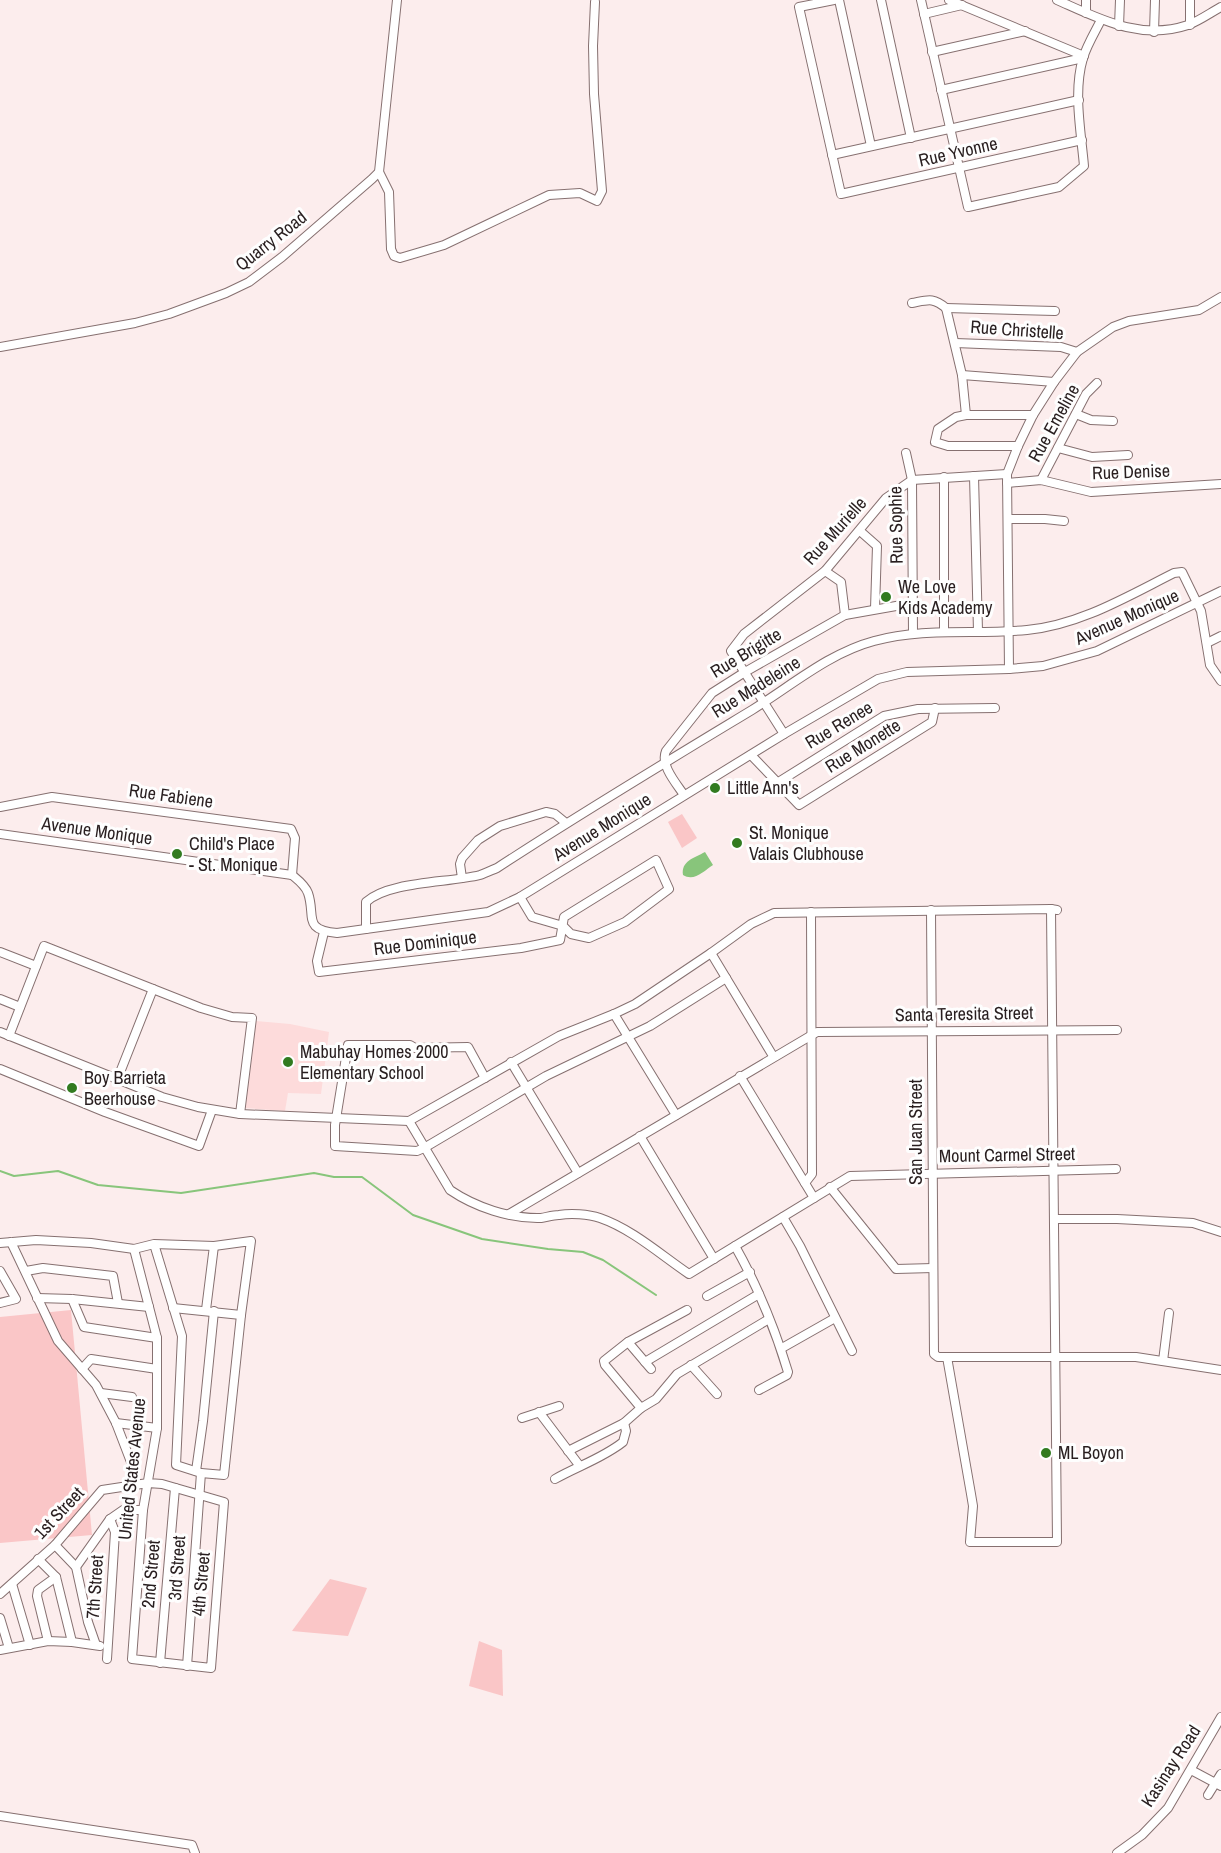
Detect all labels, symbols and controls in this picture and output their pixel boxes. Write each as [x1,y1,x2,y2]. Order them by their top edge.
street label: Rue Yvonne [916,130,1000,173]
street label: Quarry Road [230,205,312,276]
street label: Rue Christelle [970,314,1065,345]
street label: Rue Emeline [1022,379,1085,466]
street label: Rue Denise [1092,458,1170,485]
street label: Rue Sophie [882,486,909,564]
street label: Rue Murielle [797,491,872,570]
place label: We Love Kids Academy [898,574,993,620]
street label: Avenue Monique [1070,582,1183,651]
marker: We Love Kids Academy [879,590,893,604]
street label: Rue Brigitte [706,622,786,684]
street label: Rue Madeleine [707,649,805,724]
street label: Rue Renee [800,695,877,755]
street label: Rue Monette [820,713,905,779]
place label: Little Ann's [727,775,799,800]
street label: Rue Fabiene [127,777,215,814]
marker: Little Ann's [708,781,722,795]
street label: Avenue Monique [547,786,656,867]
street label: Avenue Monique [39,810,154,851]
place label: St. Monique Valais Clubhouse [749,820,864,866]
place label: Child's Place - St. Monique [189,831,278,877]
marker: St. Monique Valais Clubhouse [730,836,744,850]
marker: Child's Place - St. Monique [170,847,184,861]
street label: Rue Dominique [372,924,478,961]
street label: Santa Teresita Street [895,1000,1033,1027]
place label: Mabuhay Homes 2000 Elementary School [300,1039,449,1085]
marker: Mabuhay Homes 2000 Elementary School [281,1055,295,1069]
place label: Boy Barrieta Beerhouse [84,1065,166,1111]
street label: San Juan Street [903,1079,928,1185]
marker: Boy Barrieta Beerhouse [65,1081,79,1095]
street label: Mount Carmel Street [939,1141,1075,1168]
street label: United States Avenue [112,1397,151,1541]
place label: ML Boyon [1058,1440,1124,1465]
marker: ML Boyon [1039,1446,1053,1460]
street label: 1st Street [28,1481,89,1544]
street label: 3rd Street [162,1535,191,1601]
street label: 2nd Street [135,1539,166,1609]
street label: 4th Street [185,1551,216,1617]
street label: 7th Street [80,1554,109,1620]
street label: Kasinay Road [1135,1720,1206,1811]

